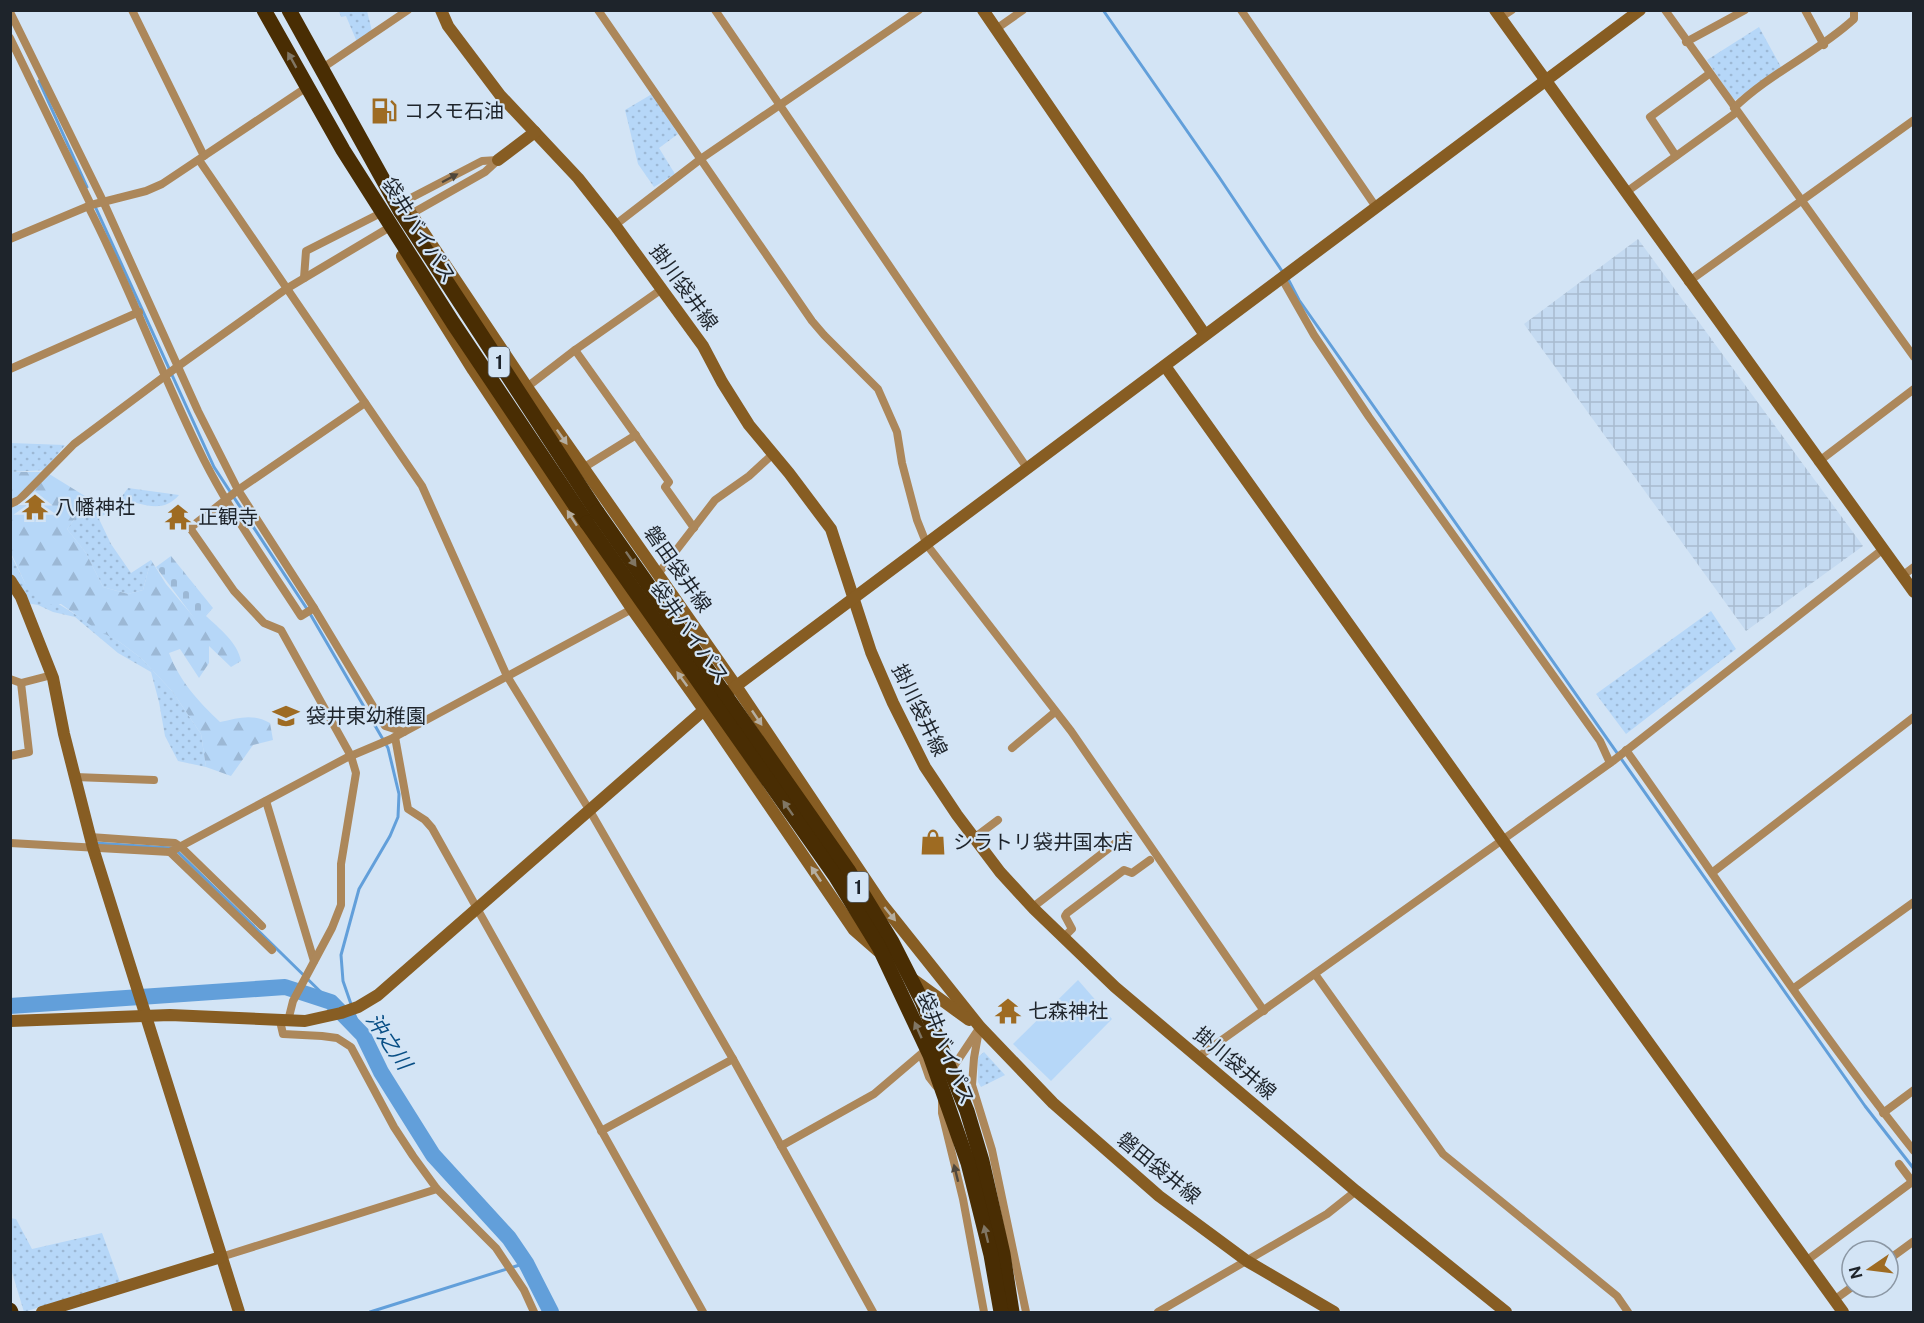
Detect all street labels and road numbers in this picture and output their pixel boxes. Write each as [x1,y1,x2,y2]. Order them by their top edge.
street label: 袋井バイパス [377,173,461,287]
street label: 掛川袋井線 [645,239,723,335]
road number: 1 [488,347,510,377]
street label: 磐田袋井線 [639,521,717,617]
street label: 袋井バイパス [646,576,734,688]
street label: 掛川袋井線 [887,660,953,760]
road number: 1 [848,872,868,902]
street label: 袋井バイパス [912,988,980,1108]
street label: 掛川袋井線 [1189,1022,1281,1104]
street label: 磐田袋井線 [1113,1127,1205,1209]

